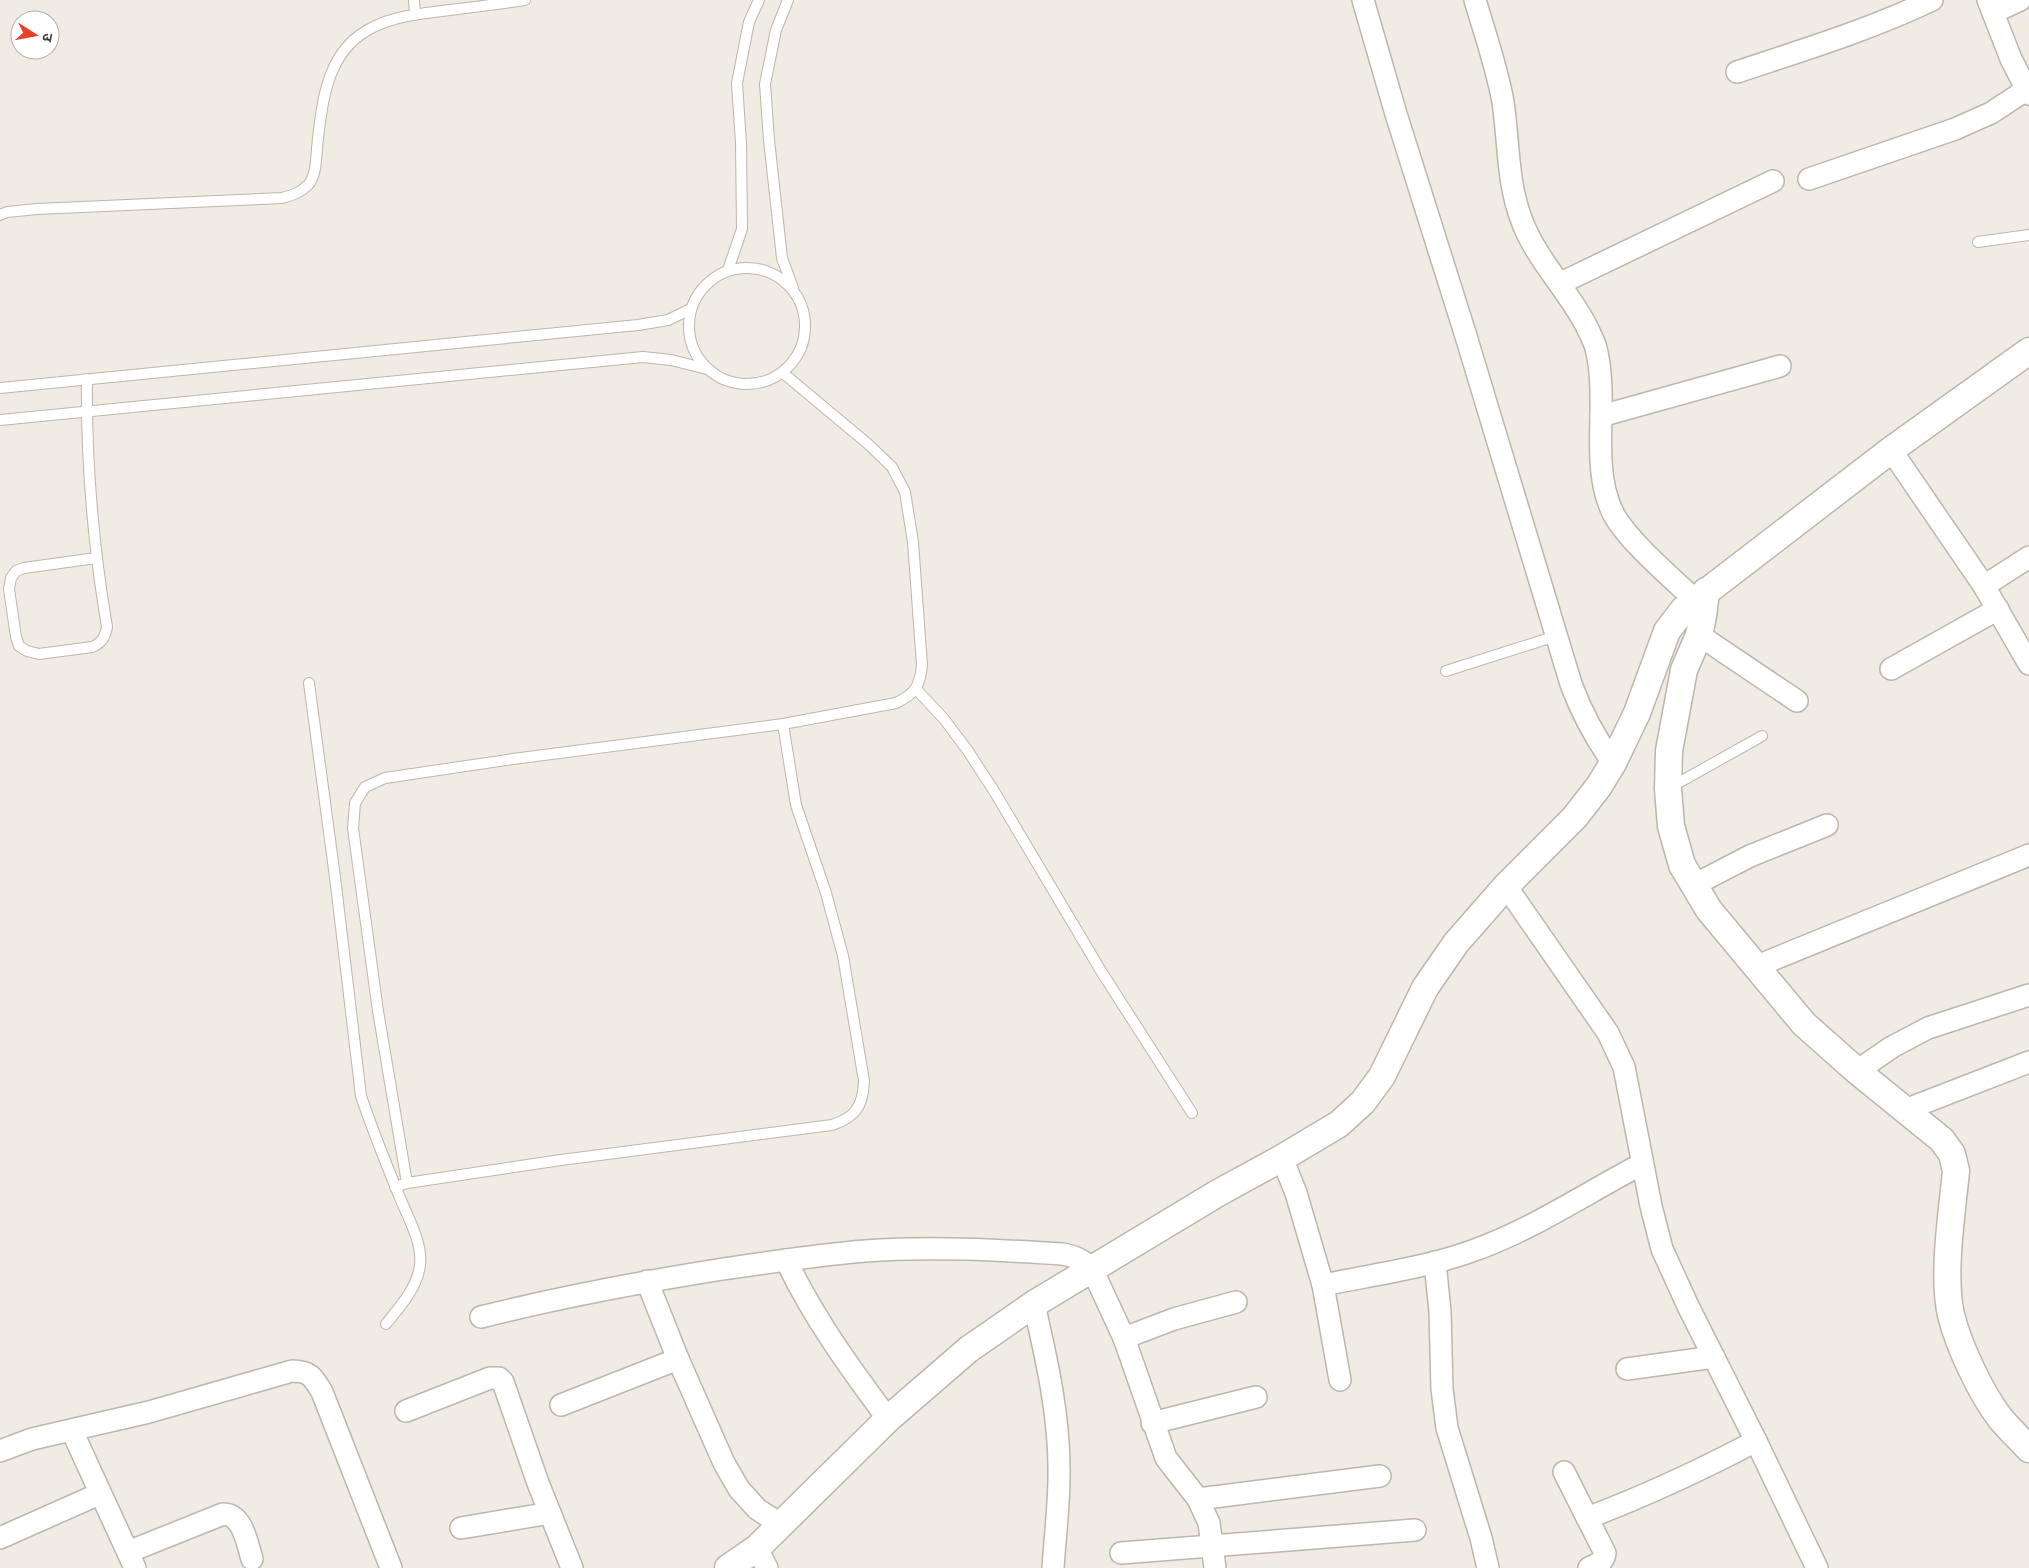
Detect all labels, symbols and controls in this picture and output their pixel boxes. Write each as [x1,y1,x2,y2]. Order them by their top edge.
north arrow [10,10,60,60]
text: उ [39,32,57,44]

